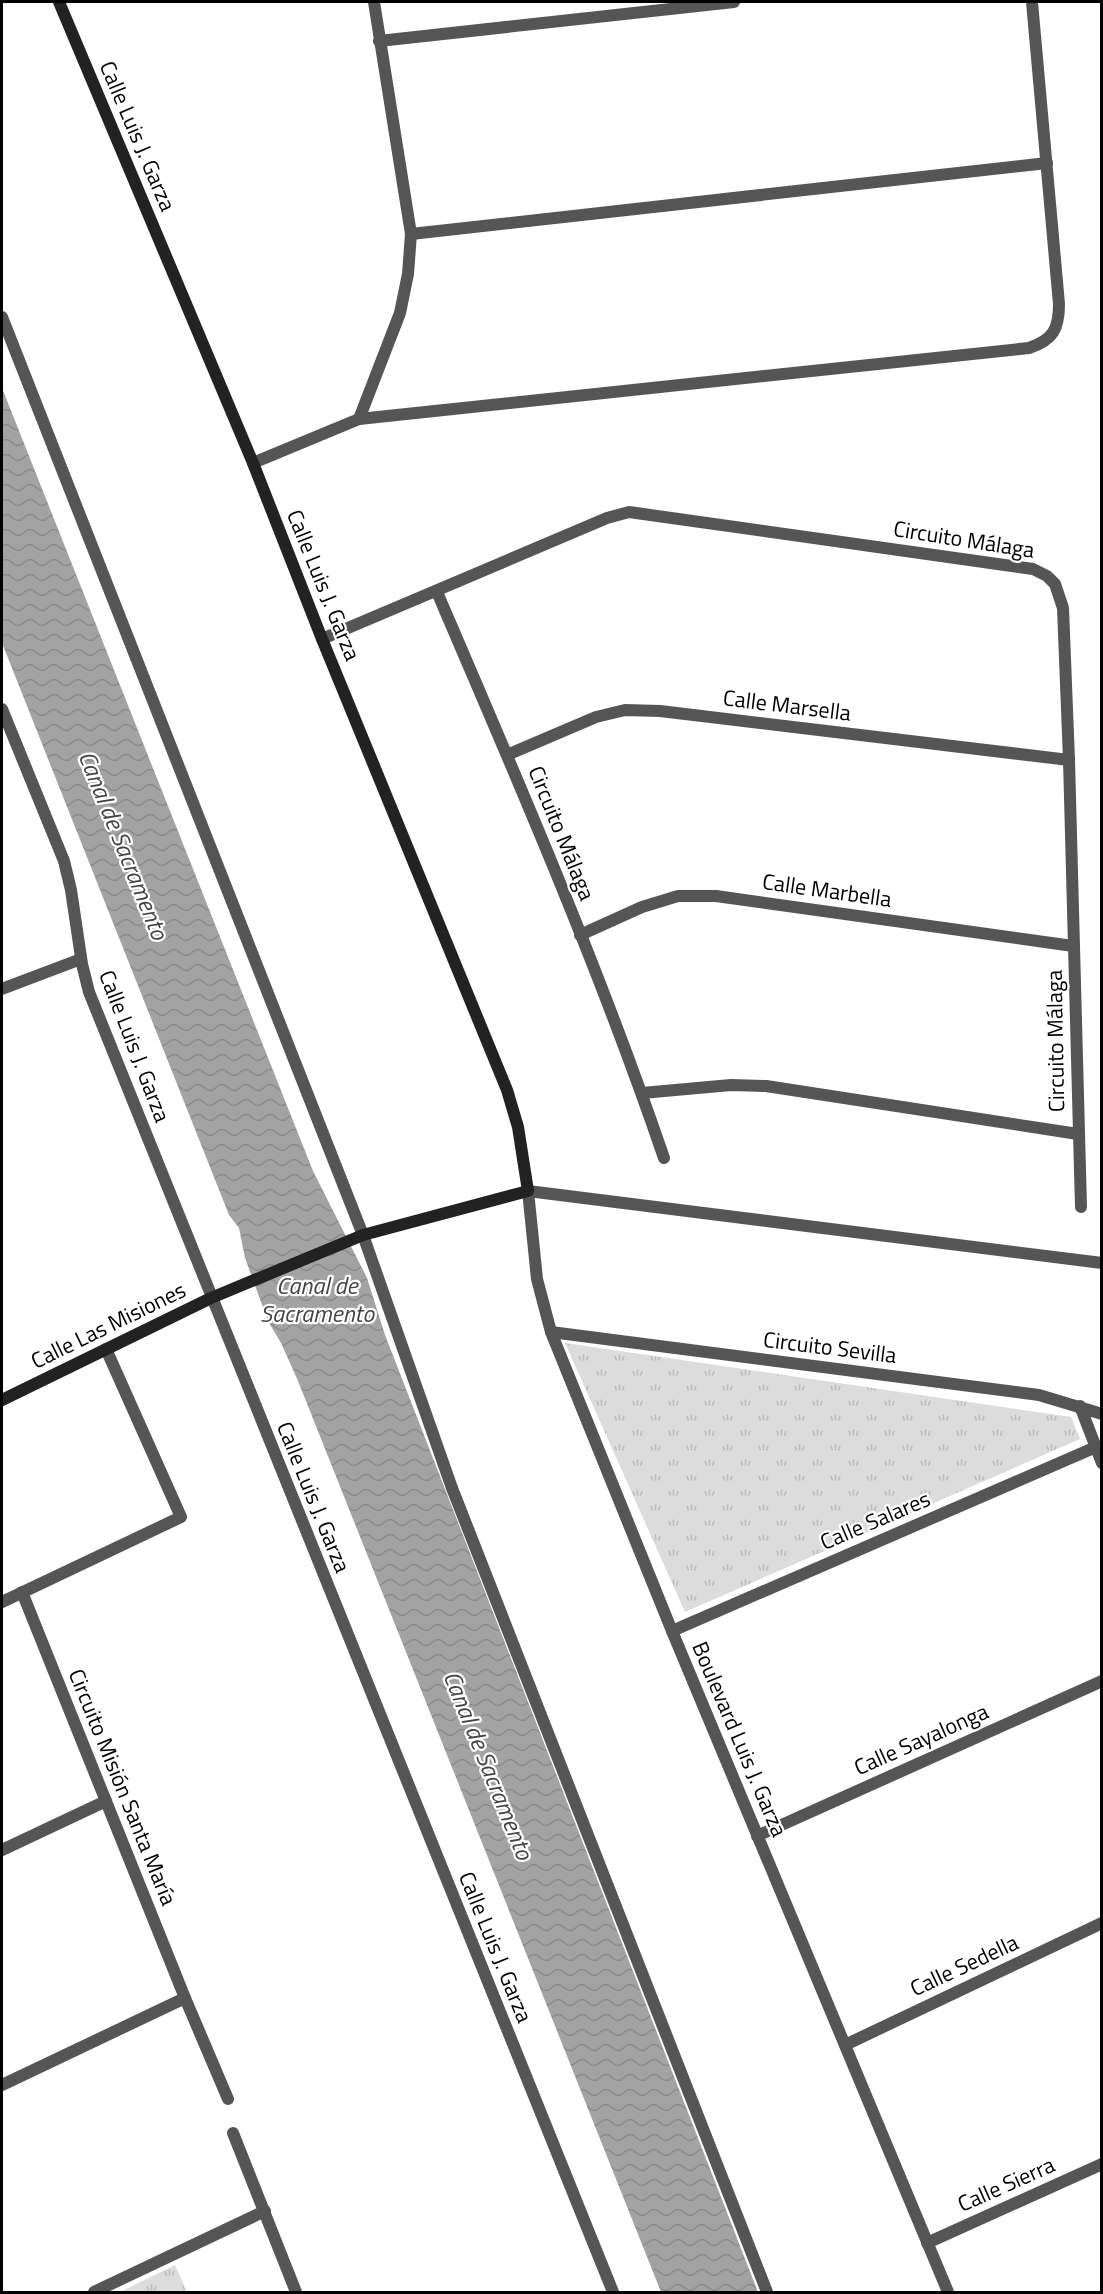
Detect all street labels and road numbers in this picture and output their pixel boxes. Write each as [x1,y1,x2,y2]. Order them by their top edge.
street label: Calle Luis J. Garza [91,56,185,216]
street label: Calle Luis J. Garza [278,504,370,666]
street label: Circuito Málaga [891,511,1037,567]
street label: Calle Marsella [721,680,853,730]
street label: Circuito Málaga [520,761,604,905]
street label: Calle Marbella [760,864,894,916]
street label: Calle Luis J. Garza [90,965,180,1127]
street label: Circuito Málaga [1037,970,1073,1112]
street label: Calle Las Misiones [25,1273,191,1377]
street label: Circuito Sevilla [761,1322,899,1372]
street label: Calle Luis J. Garza [268,1416,360,1578]
street label: Calle Salares [815,1482,935,1558]
street label: Boulevard Luis J. Garza [683,1636,797,1842]
street label: Circuito Misión Santa María [60,1664,186,1910]
street label: Calle Sayalonga [848,1694,994,1784]
street label: Calle Luis J. Garza [450,1866,542,2028]
street label: Calle Sedella [904,1925,1024,2005]
street label: Calle Sierra [952,2147,1060,2221]

